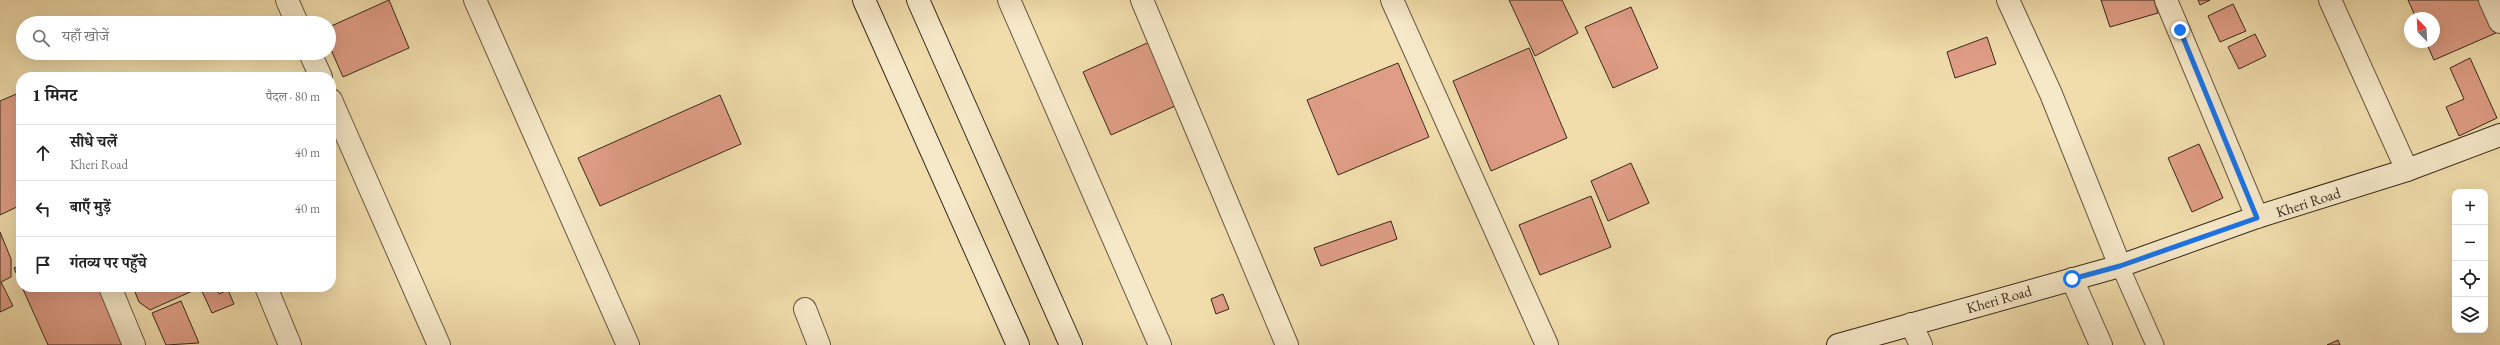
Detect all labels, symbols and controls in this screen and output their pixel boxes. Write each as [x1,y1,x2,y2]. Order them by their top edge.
north arrow [2404,12,2440,48]
search box [16,16,336,60]
route end [2171,21,2189,39]
text: यहाँ खोजें [62,26,109,45]
icon: search [30,27,52,49]
text: 1 मिनट [32,84,77,106]
text: पैदल · 80 m [266,88,320,105]
text: सीधे चलें [70,132,117,151]
icon: ahead [32,142,54,164]
text: 40 m [295,144,320,161]
text: Kheri Road [70,156,128,173]
street label: Kheri Road [2273,183,2343,221]
map controls [2452,189,2488,333]
button: + [2452,189,2488,225]
text: बाएँ मुड़ें [70,197,111,216]
icon: left [32,198,54,220]
text: 40 m [295,200,320,217]
button: − [2452,225,2488,261]
text: गंतव्य पर पहुँचे [70,253,147,272]
icon: arrive [32,254,54,276]
button: locate [2452,261,2488,297]
route start [2063,270,2081,288]
street label: Kheri Road [1964,281,2034,317]
button: layers [2452,297,2488,333]

